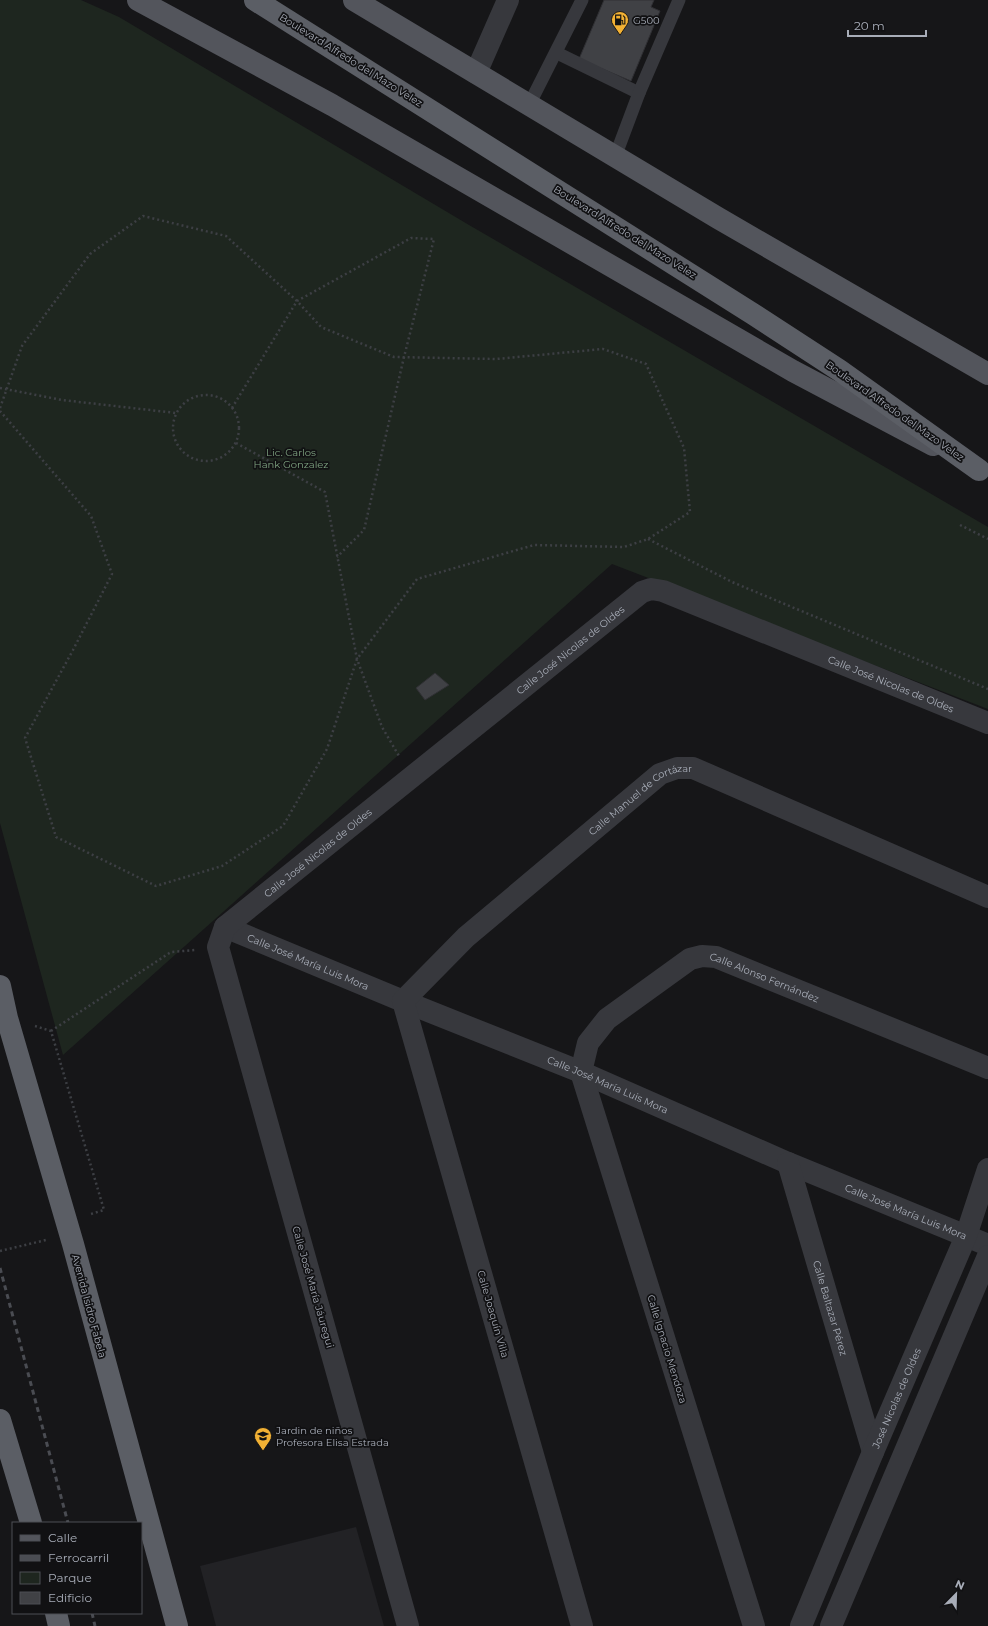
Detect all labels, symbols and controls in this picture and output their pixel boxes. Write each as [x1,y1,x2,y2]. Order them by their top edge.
street label: Boulevard Alfredo del Mazo Velez [277,10,425,110]
fuel station icon: G500 [610,10,630,35]
scale bar [848,12,926,38]
place label: G500 [633,14,660,27]
text: 20 m [854,18,885,33]
street label: Boulevard Alfredo del Mazo Velez [551,182,699,282]
street label: Boulevard Alfredo del Mazo Velez [823,358,967,464]
park label: Lic. Carlos Hank Gonzalez [254,446,328,471]
street label: Calle José Nicolas de Oldes [513,602,627,697]
street label: Calle José Nicolas de Oldes [826,652,956,715]
street label: Calle Manuel de Cortázar [586,762,692,838]
street label: Calle José Nicolas de Oldes [261,805,374,900]
street label: Calle José María Luis Mora [245,930,371,993]
street label: Calle Alonso Fernández [709,950,821,1005]
street label: Calle José María Luis Mora [545,1053,671,1116]
street label: Calle José María Luis Mora [843,1181,969,1242]
street label: Calle José María Jáuregui [289,1225,337,1349]
street label: Avenida Isidro Fabela [69,1253,109,1359]
street label: Calle Baltazar Pérez [810,1259,851,1357]
street label: Calle Joaquín Villa [474,1269,512,1359]
street label: Calle Ignacio Mendoza [644,1293,690,1405]
street label: José Nicolas de Oldes [869,1346,924,1451]
place label: Jardin de niños Profesora Elisa Estrada [275,1424,389,1449]
school or university icon: Jardin de niños Profesora Elisa Estrada [253,1426,273,1451]
legend [12,1522,142,1614]
text: Calle [48,1530,77,1545]
text: Ferrocarril [48,1550,109,1565]
text: Parque [48,1570,92,1585]
north arrow [936,1574,976,1614]
text: N [953,1577,967,1593]
text: Edificio [48,1590,92,1605]

